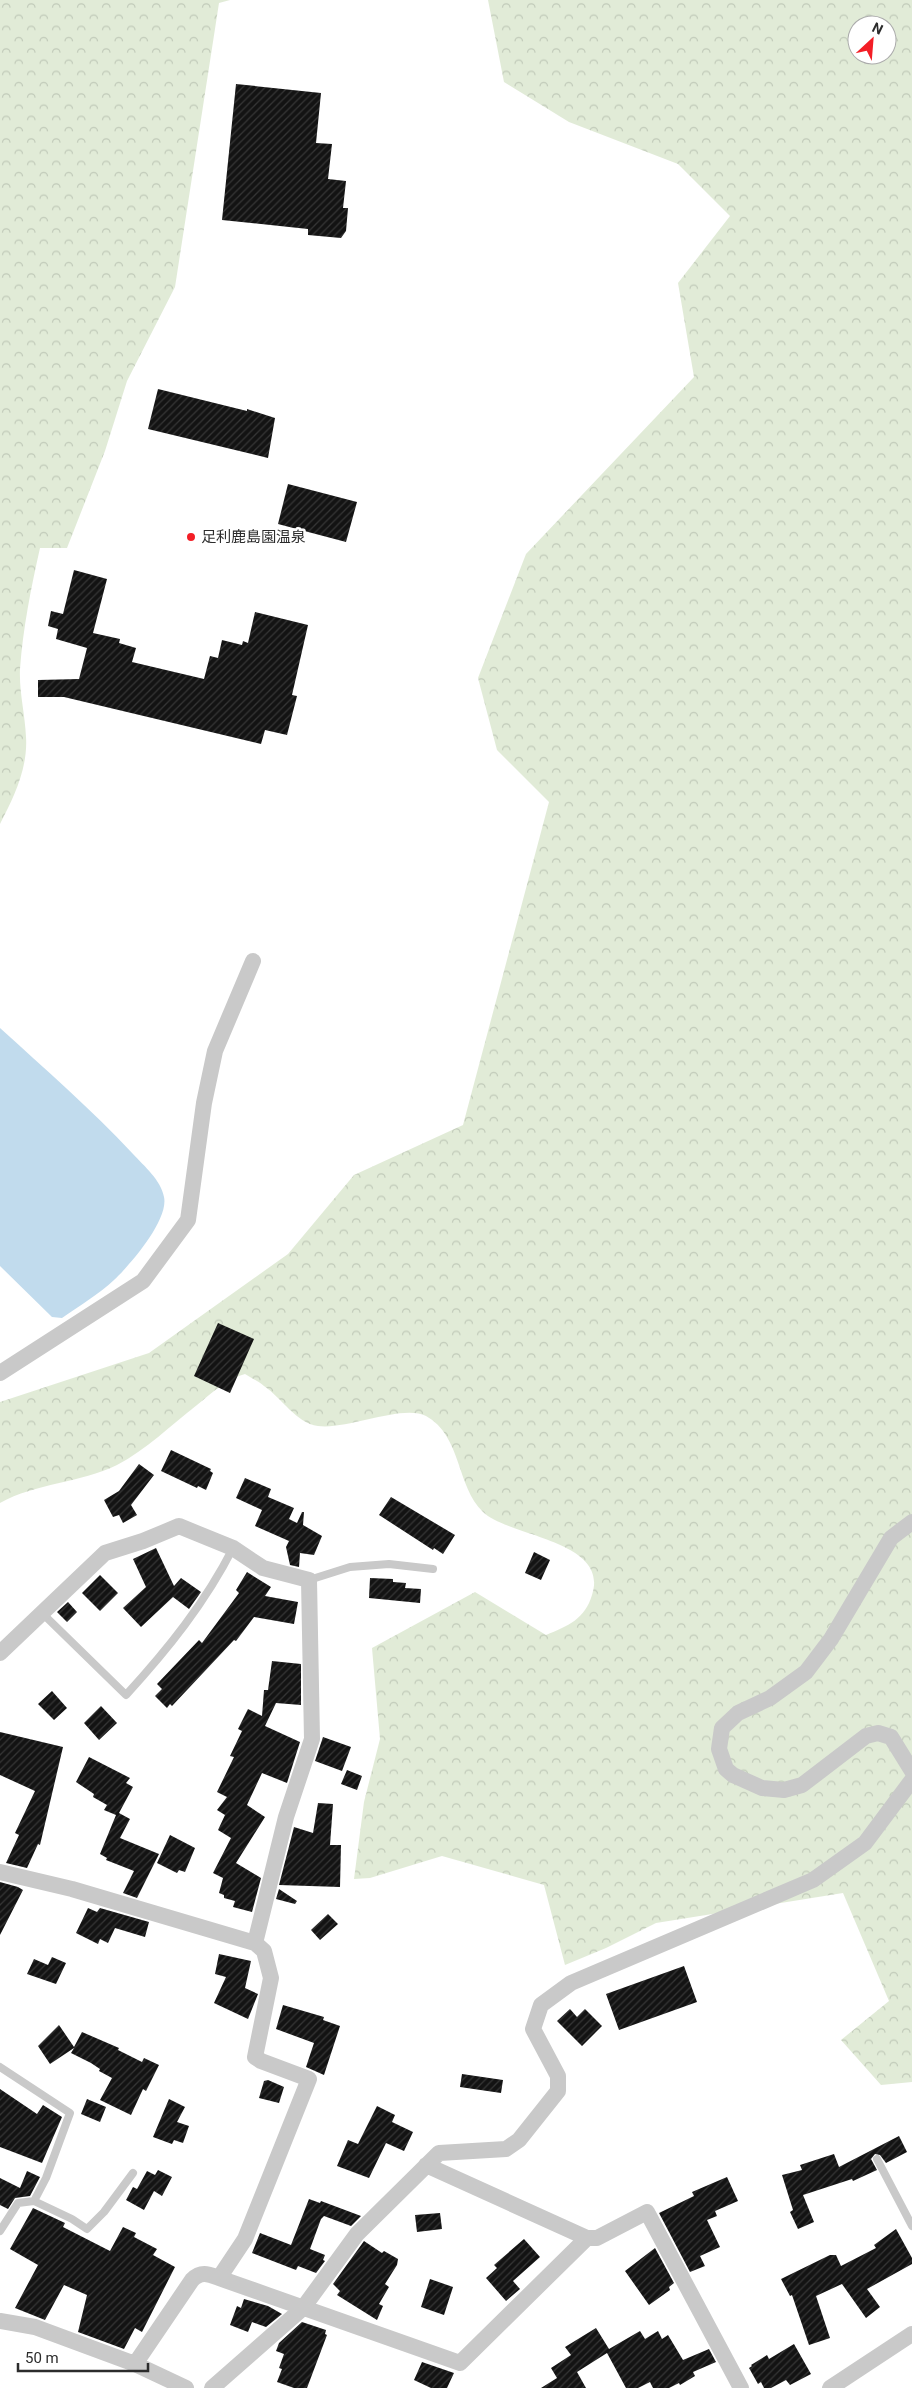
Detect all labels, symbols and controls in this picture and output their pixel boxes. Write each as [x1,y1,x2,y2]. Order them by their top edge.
north arrow [847,15,897,65]
text: N [870,19,886,38]
place label: 足利鹿島園温泉 [201,528,306,546]
marker: 足利鹿島園温泉 [185,531,197,543]
scale bar [18,2340,148,2372]
text: 50 m [25,2349,59,2367]

